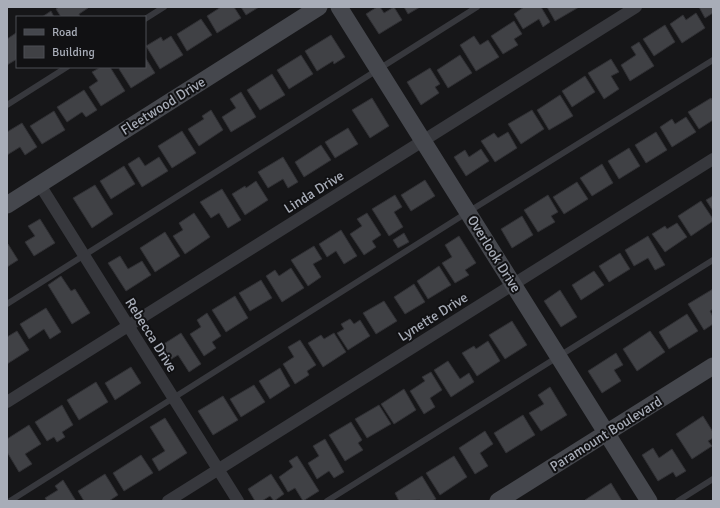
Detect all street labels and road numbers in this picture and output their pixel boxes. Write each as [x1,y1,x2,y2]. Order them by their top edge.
street label: Fleetwood Drive [118,73,208,139]
street label: Linda Drive [281,167,347,217]
street label: Overlook Drive [464,212,524,296]
street label: Lynette Drive [395,289,471,345]
street label: Rebecca Drive [121,295,181,375]
street label: Paramount Boulevard [547,393,665,475]

